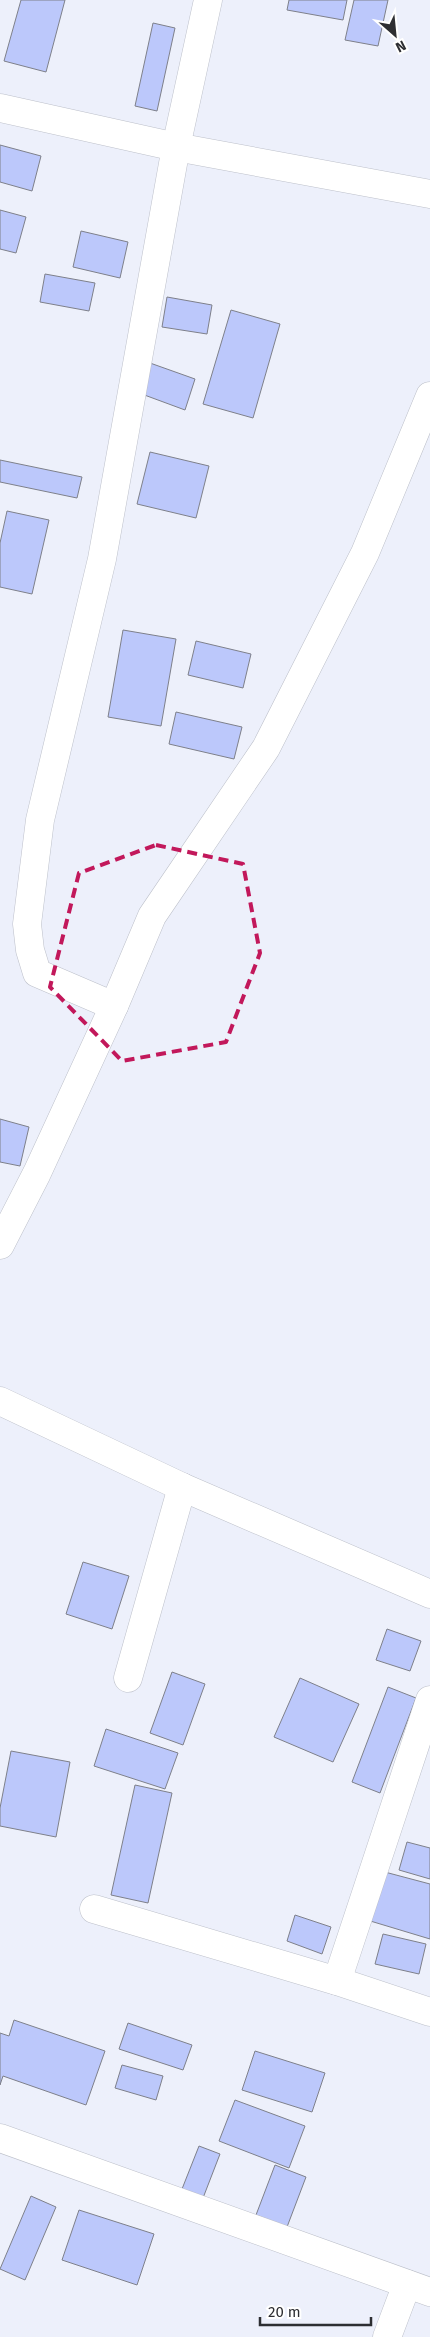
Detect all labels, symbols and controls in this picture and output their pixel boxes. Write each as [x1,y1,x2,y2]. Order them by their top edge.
north arrow [370,10,420,60]
text: N [393,36,409,56]
scale bar [260,2294,371,2326]
text: 20 m [268,2303,301,2321]

